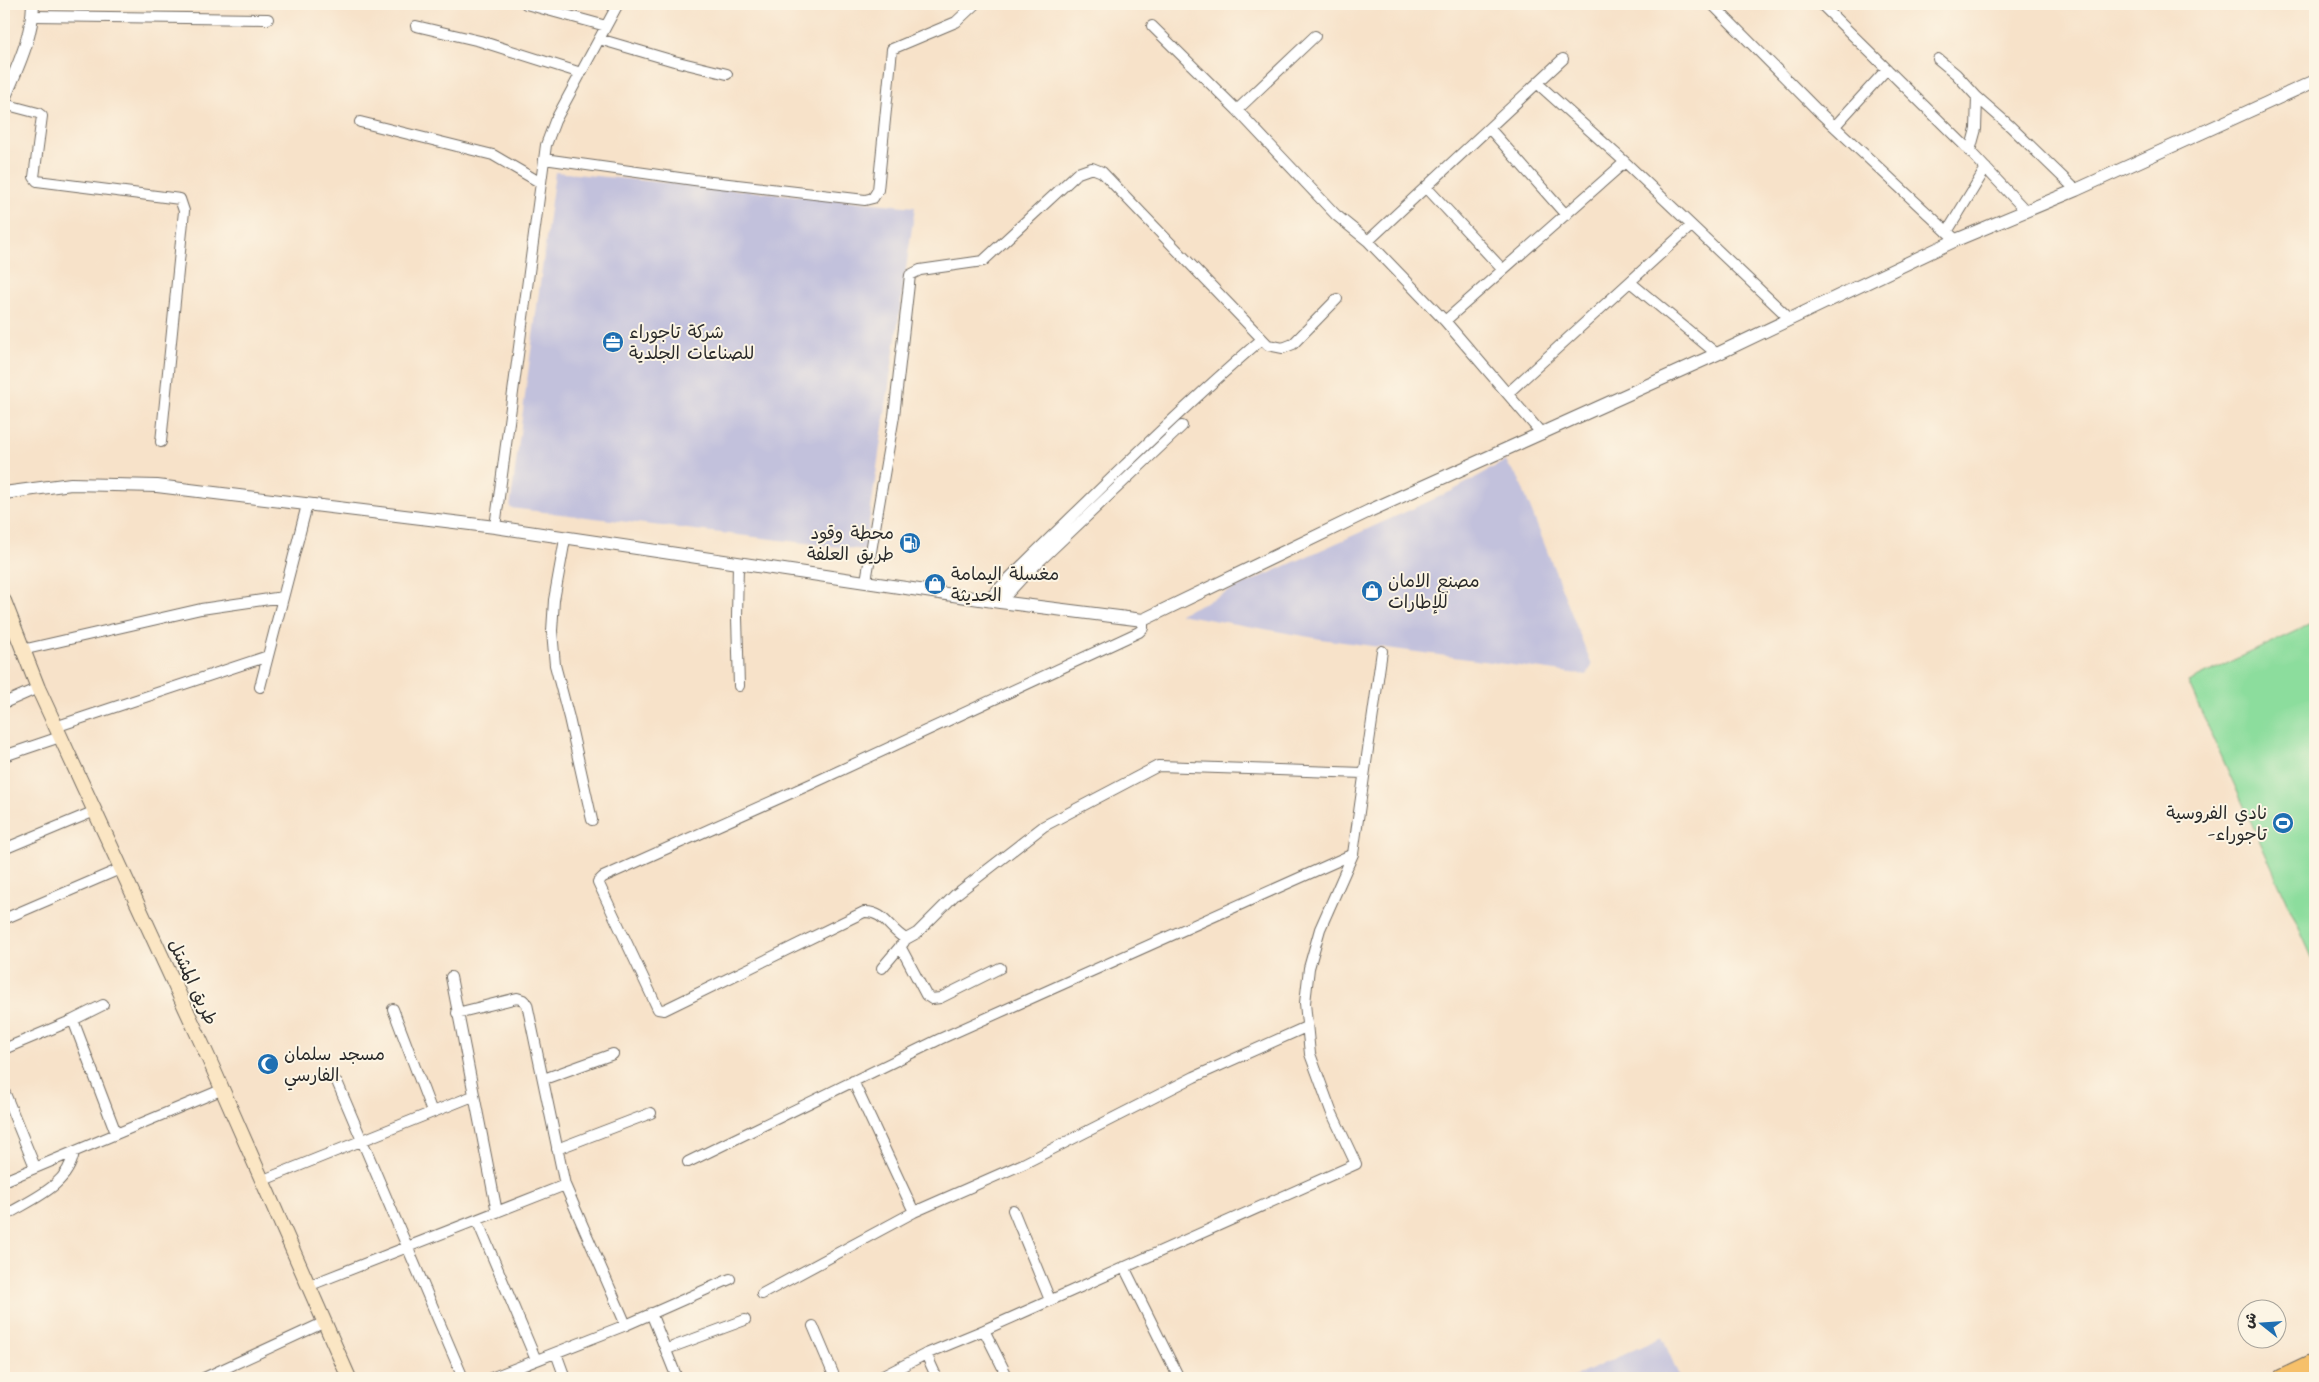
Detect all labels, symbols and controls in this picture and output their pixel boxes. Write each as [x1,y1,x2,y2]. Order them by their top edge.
place label: شركة تاجوراء للصناعات الجلدية [629,319,754,369]
office icon: شركة تاجوراء للصناعات الجلدية [601,330,625,354]
place label: محطة وقود طريق العلفة [807,520,894,570]
fuel station icon: محطة وقود طريق العلفة [898,531,922,555]
place label: مغسلة اليمامة الحديثة [951,561,1059,611]
place label: مصنع الامان للإطارات [1388,568,1480,618]
shop icon: مغسلة اليمامة الحديثة [923,572,947,596]
shop icon: مصنع الامان للإطارات [1360,579,1384,603]
place label: نادي الفروسية -تاجوراء [2166,800,2268,850]
sports icon: نادي الفروسية -تاجوراء [2271,811,2295,835]
street label: طريق المشتل [159,935,224,1031]
place label: مسجد سلمان الفارسي [284,1041,385,1091]
mosque icon: مسجد سلمان الفارسي [256,1052,280,1076]
north arrow [2236,1300,2286,1350]
text: ش [2238,1310,2263,1331]

